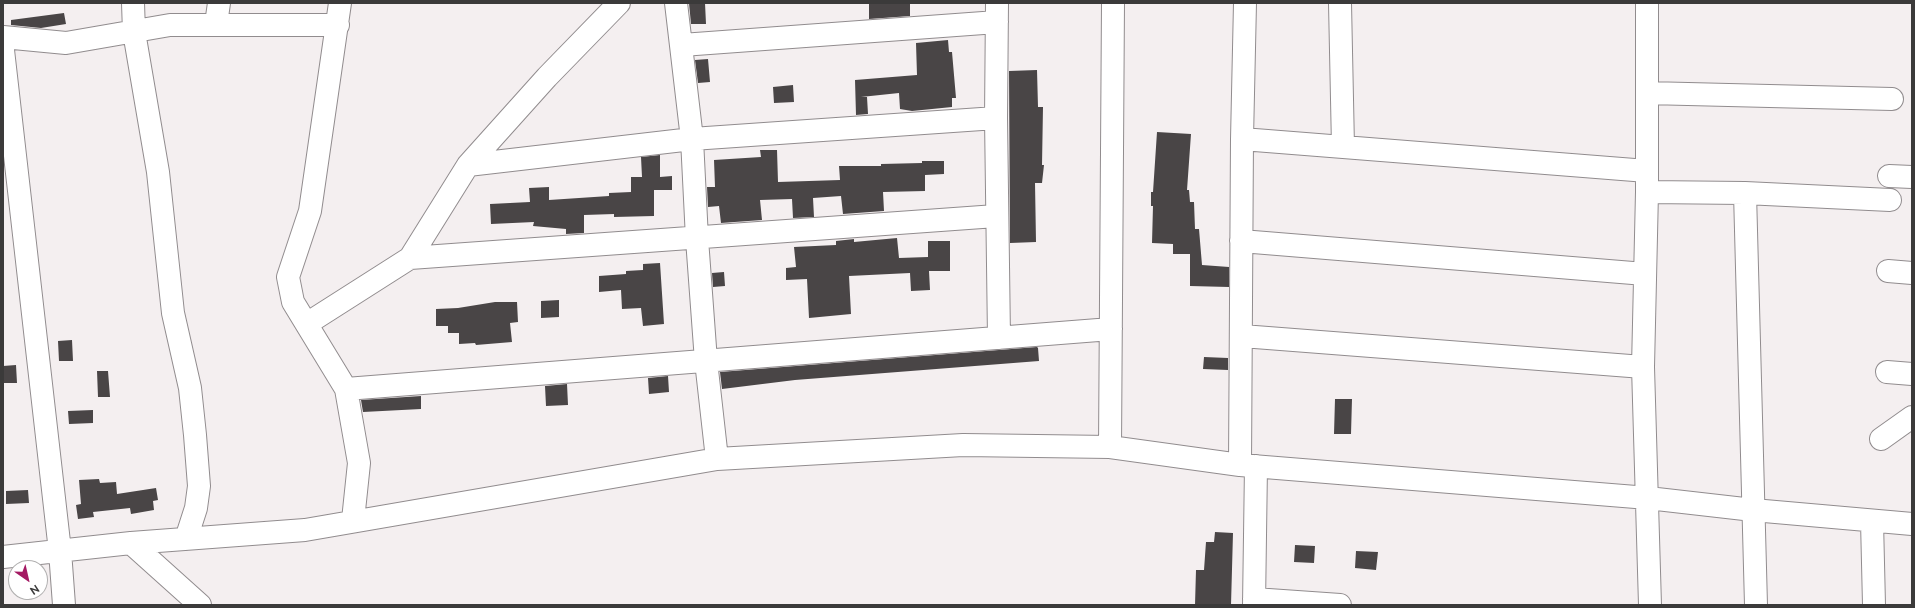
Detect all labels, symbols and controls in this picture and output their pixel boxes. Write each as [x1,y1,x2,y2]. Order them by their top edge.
north arrow [8,560,48,600]
text: N [27,582,42,597]

